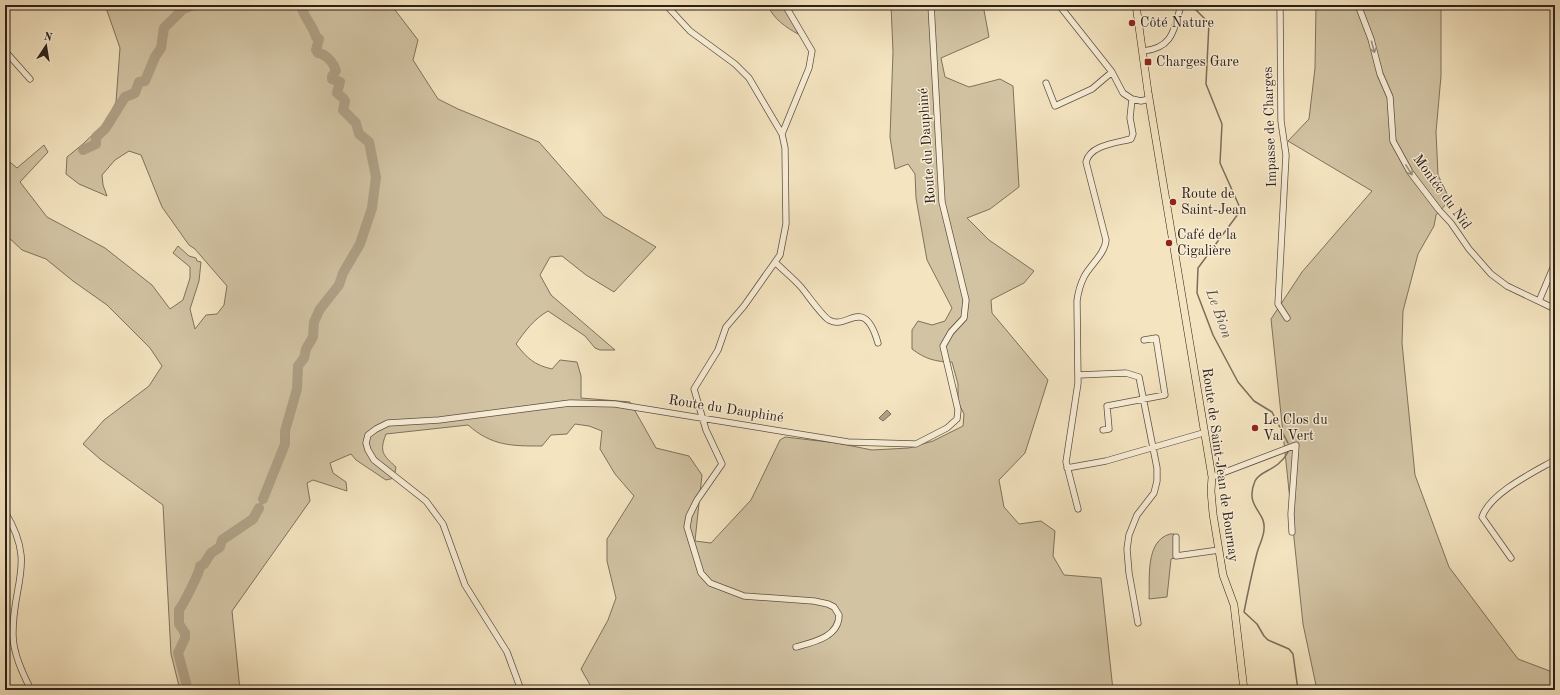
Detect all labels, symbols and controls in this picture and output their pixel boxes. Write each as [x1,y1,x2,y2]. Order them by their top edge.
place label: Côté Nature [1140,16,1214,30]
marker: Côté Nature [1127,18,1137,28]
north arrow [26,26,66,66]
text: N [43,31,54,44]
one-way arrow [1370,41,1377,54]
place label: Charges Gare [1156,55,1239,69]
marker: Charges Gare [1143,57,1153,67]
street label: Impasse de Charges [1261,66,1279,188]
street label: Route du Dauphiné [916,87,938,205]
street label: Montée du Nid [1410,152,1474,232]
one-way arrow [1406,164,1414,176]
place label: Route de Saint-Jean [1181,187,1247,217]
marker: Route de Saint-Jean [1168,197,1178,207]
place label: Café de la Cigalière [1177,228,1237,258]
marker: Café de la Cigalière [1164,238,1174,248]
water label: Le Bion [1202,286,1234,341]
street label: Route de Saint-Jean de Bournay [1199,367,1241,564]
street label: Route du Dauphiné [667,393,785,425]
place label: Le Clos du Val Vert [1263,413,1328,443]
marker: Le Clos du Val Vert [1250,423,1260,433]

